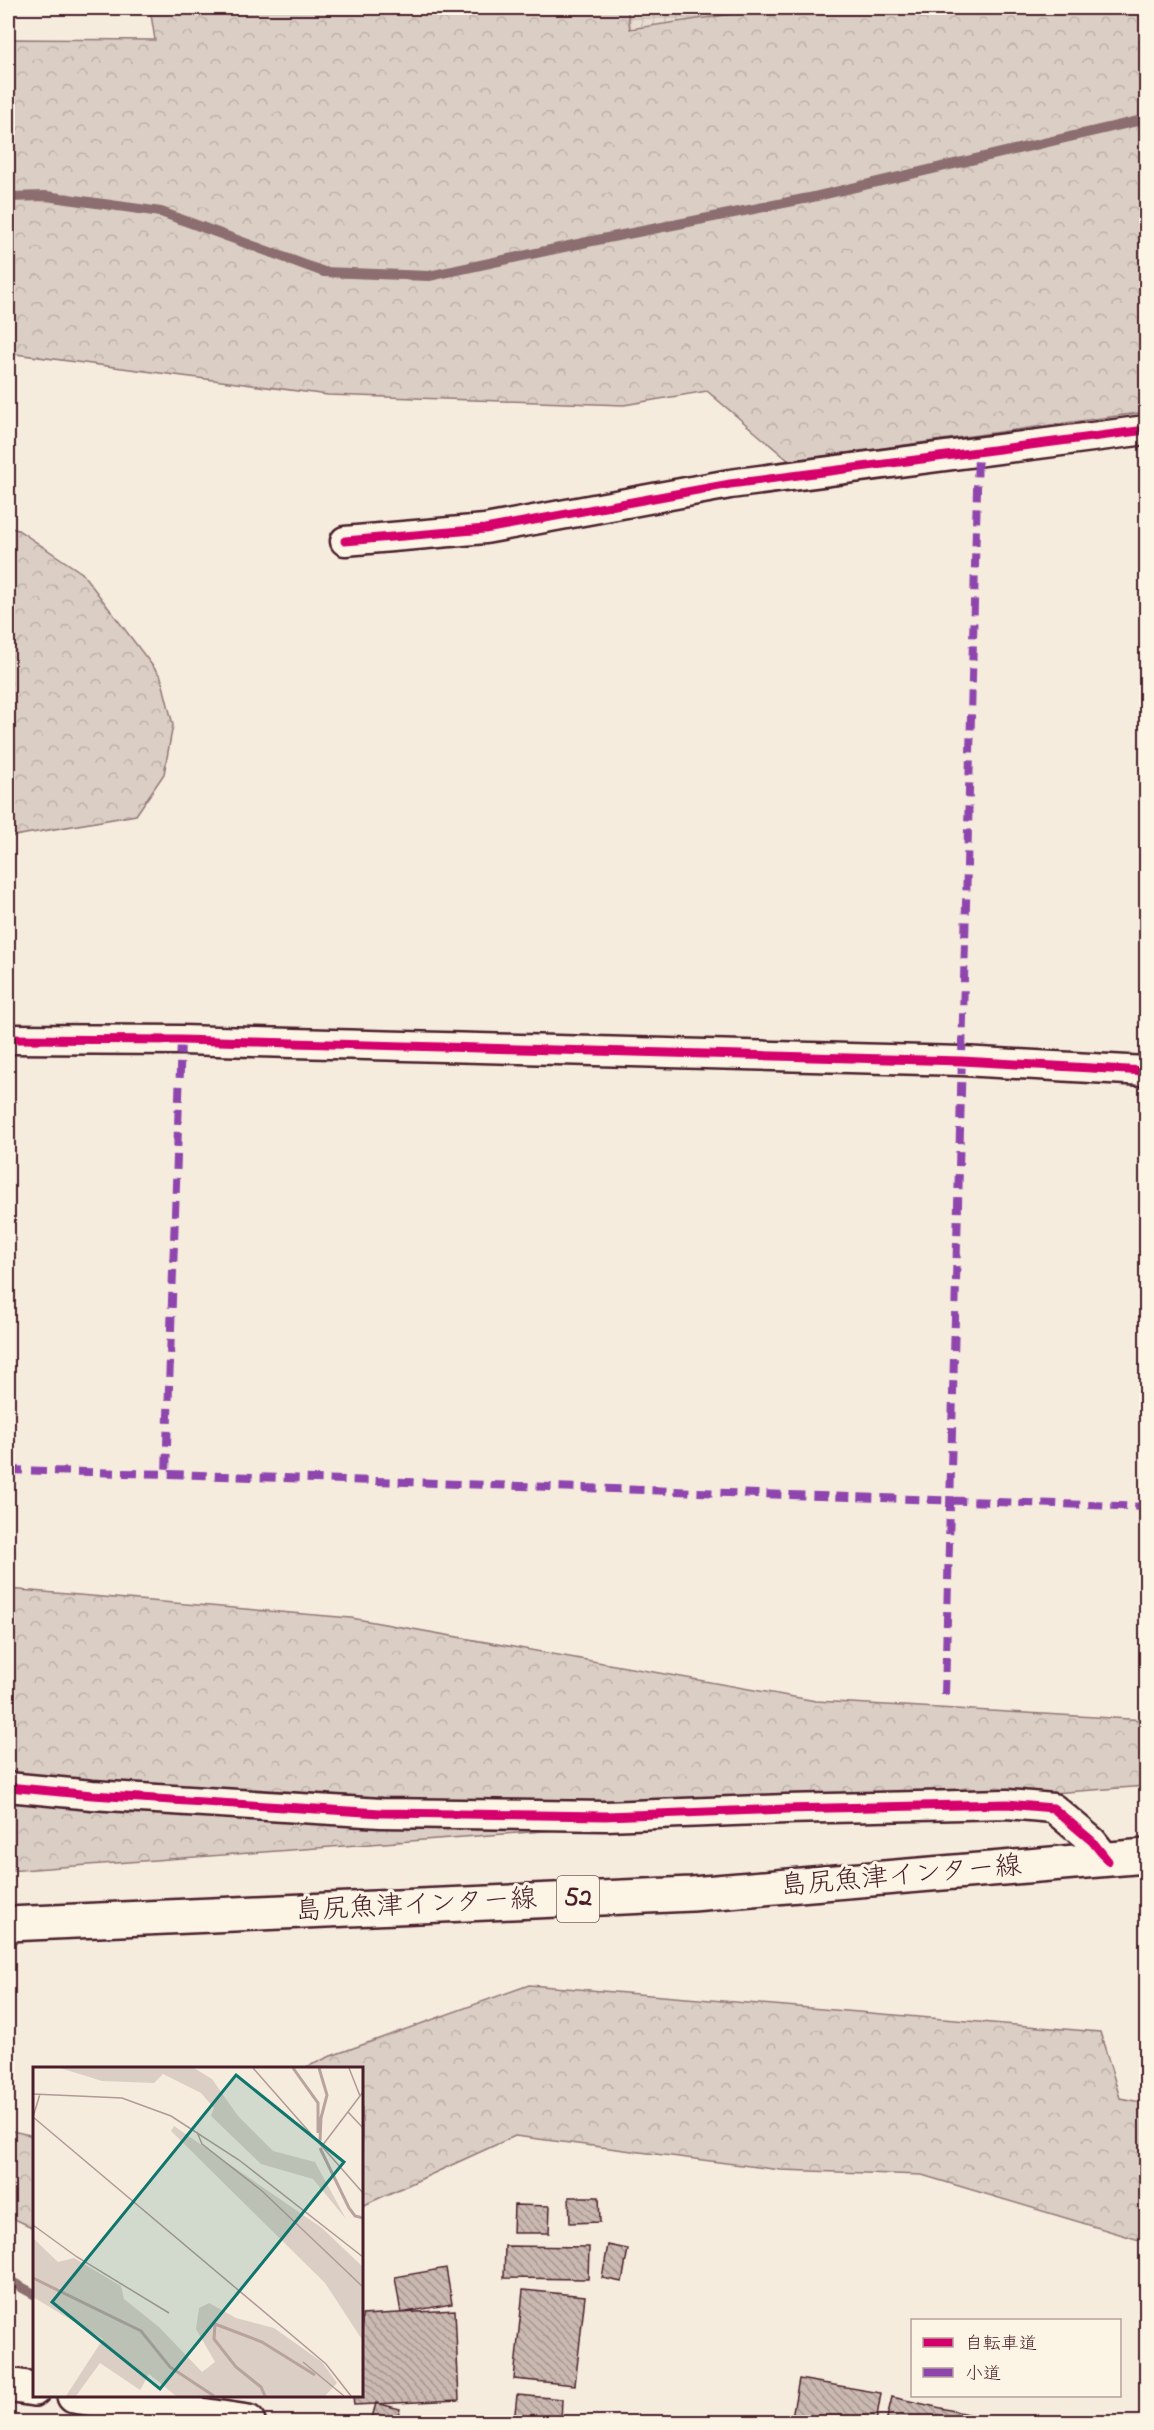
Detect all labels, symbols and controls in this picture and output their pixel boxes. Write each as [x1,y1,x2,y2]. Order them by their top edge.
street label: 島尻魚津インター線 [779,1847,1023,1907]
road number: 52 [557,1876,599,1922]
street label: 島尻魚津インター線 [294,1880,538,1932]
inset map [33,2067,363,2397]
legend [911,2319,1121,2397]
text: 自転車道 [965,2332,1037,2358]
text: 小道 [965,2362,1001,2388]

